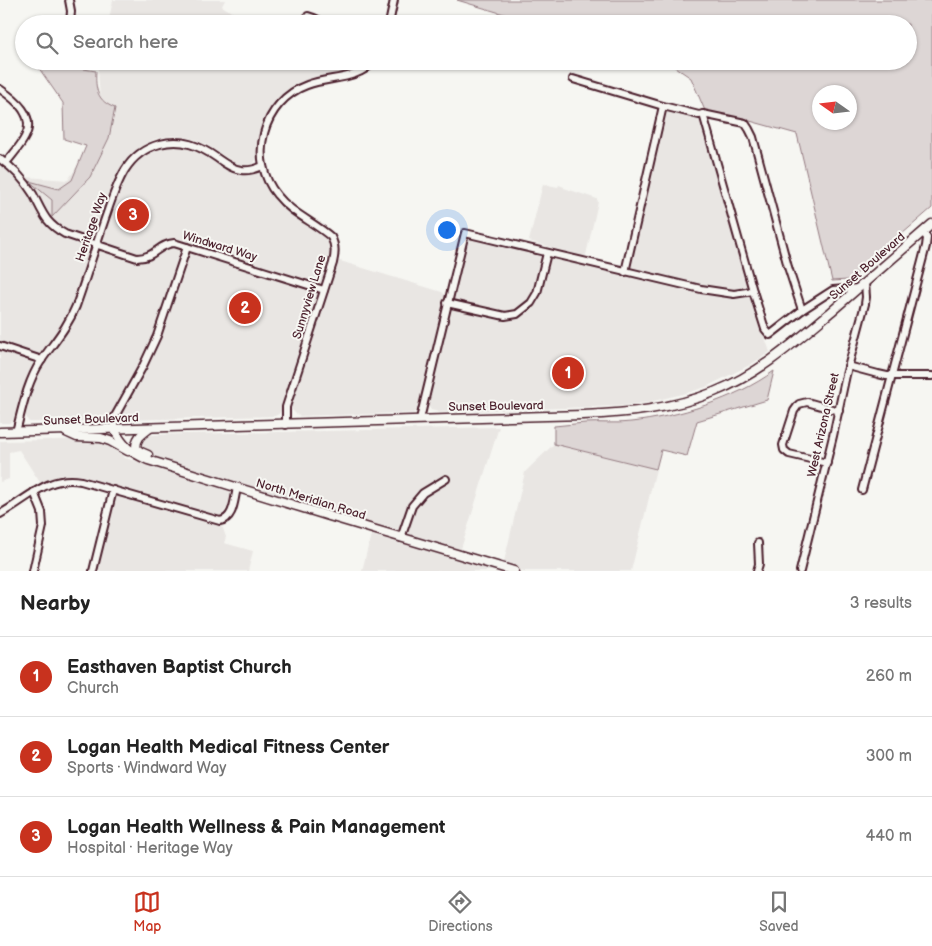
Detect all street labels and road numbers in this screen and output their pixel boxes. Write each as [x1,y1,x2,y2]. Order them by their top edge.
street label: Heritage Way [73,190,111,264]
street label: Windward Way [181,228,260,265]
street label: Sunset Boulevard [826,229,908,303]
street label: Sunnyview Lane [290,253,329,341]
street label: West Arizona Street [804,371,843,479]
street label: Sunset Boulevard [448,398,544,415]
street label: Sunset Boulevard [43,410,139,429]
street label: North Meridian Road [254,476,368,523]

